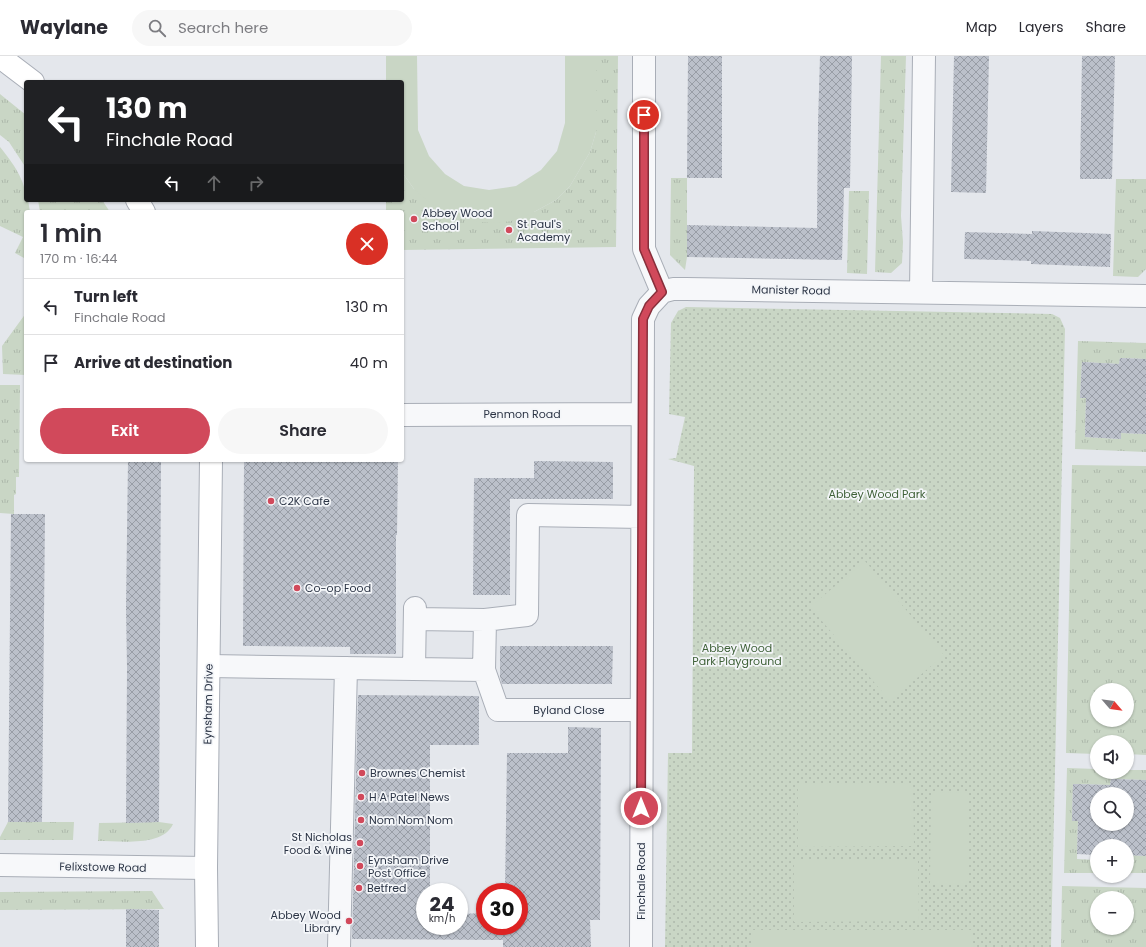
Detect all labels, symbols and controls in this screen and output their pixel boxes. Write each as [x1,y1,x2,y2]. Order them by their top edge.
search box [132,10,412,46]
text: Waylane [20,14,108,41]
icon: search [146,17,168,39]
text: Search here [178,17,268,38]
text: Map [966,17,997,37]
text: Layers [1019,17,1063,37]
text: Share [1085,17,1126,37]
text: 130 m [106,89,187,128]
icon: left [40,96,92,148]
pin [627,98,661,132]
icon: arrive [633,104,655,126]
text: Finchale Road [106,127,233,152]
icon: left [161,172,183,194]
icon: ahead [203,172,225,194]
icon: right [245,172,267,194]
place label: Abbey Wood School [422,205,493,234]
marker: Abbey Wood School [409,214,419,224]
place label: St Paul's Academy [517,216,571,245]
text: 1 min [40,217,102,250]
button: close [346,223,388,265]
marker: St Paul's Academy [504,225,514,235]
text: 170 m · 16:44 [40,249,118,268]
street label: Manister Road [751,281,831,299]
text: Turn left [74,286,138,307]
icon: left [40,296,62,318]
text: 130 m [345,296,388,317]
text: Finchale Road [74,308,166,327]
icon: arrive [40,352,62,374]
text: Arrive at destination [74,352,232,373]
text: 40 m [350,352,388,373]
street label: Penmon Road [483,406,561,422]
button: Exit [40,408,210,454]
button: Share [218,408,388,454]
park label: Abbey Wood Park [829,486,926,502]
place label: C2K Cafe [279,493,330,509]
marker: C2K Cafe [266,496,276,506]
place label: Co-op Food [305,580,371,596]
marker: Co-op Food [292,583,302,593]
park label: Abbey Wood Park Playground [692,640,782,669]
street label: Eynsham Drive [199,663,217,745]
north arrow [1090,683,1134,727]
map controls [1090,683,1134,935]
street label: Byland Close [533,702,605,718]
button: sound [1090,735,1134,779]
place label: Brownes Chemist [370,765,466,781]
marker: Brownes Chemist [357,768,367,778]
position arrow [620,787,662,829]
button: search [1090,787,1134,831]
place label: H A Patel News [369,789,450,805]
marker: H A Patel News [356,792,366,802]
place label: Nom Nom Nom [369,812,453,828]
marker: Nom Nom Nom [356,815,366,825]
place label: St Nicholas Food & Wine [284,829,352,858]
marker: St Nicholas Food & Wine [355,838,365,848]
button: + [1090,839,1134,883]
street label: Finchale Road [633,842,649,920]
place label: Eynsham Drive Post Office [368,852,449,881]
street label: Felixstowe Road [59,858,147,876]
marker: Eynsham Drive Post Office [355,861,365,871]
place label: Betfred [367,880,407,896]
marker: Betfred [354,883,364,893]
speed limit sign: 30 [476,883,528,935]
text: 24 [430,890,454,918]
button: − [1090,891,1134,935]
place label: Abbey Wood Library [271,907,342,936]
text: km/h [429,911,455,926]
marker: Abbey Wood Library [344,916,354,926]

